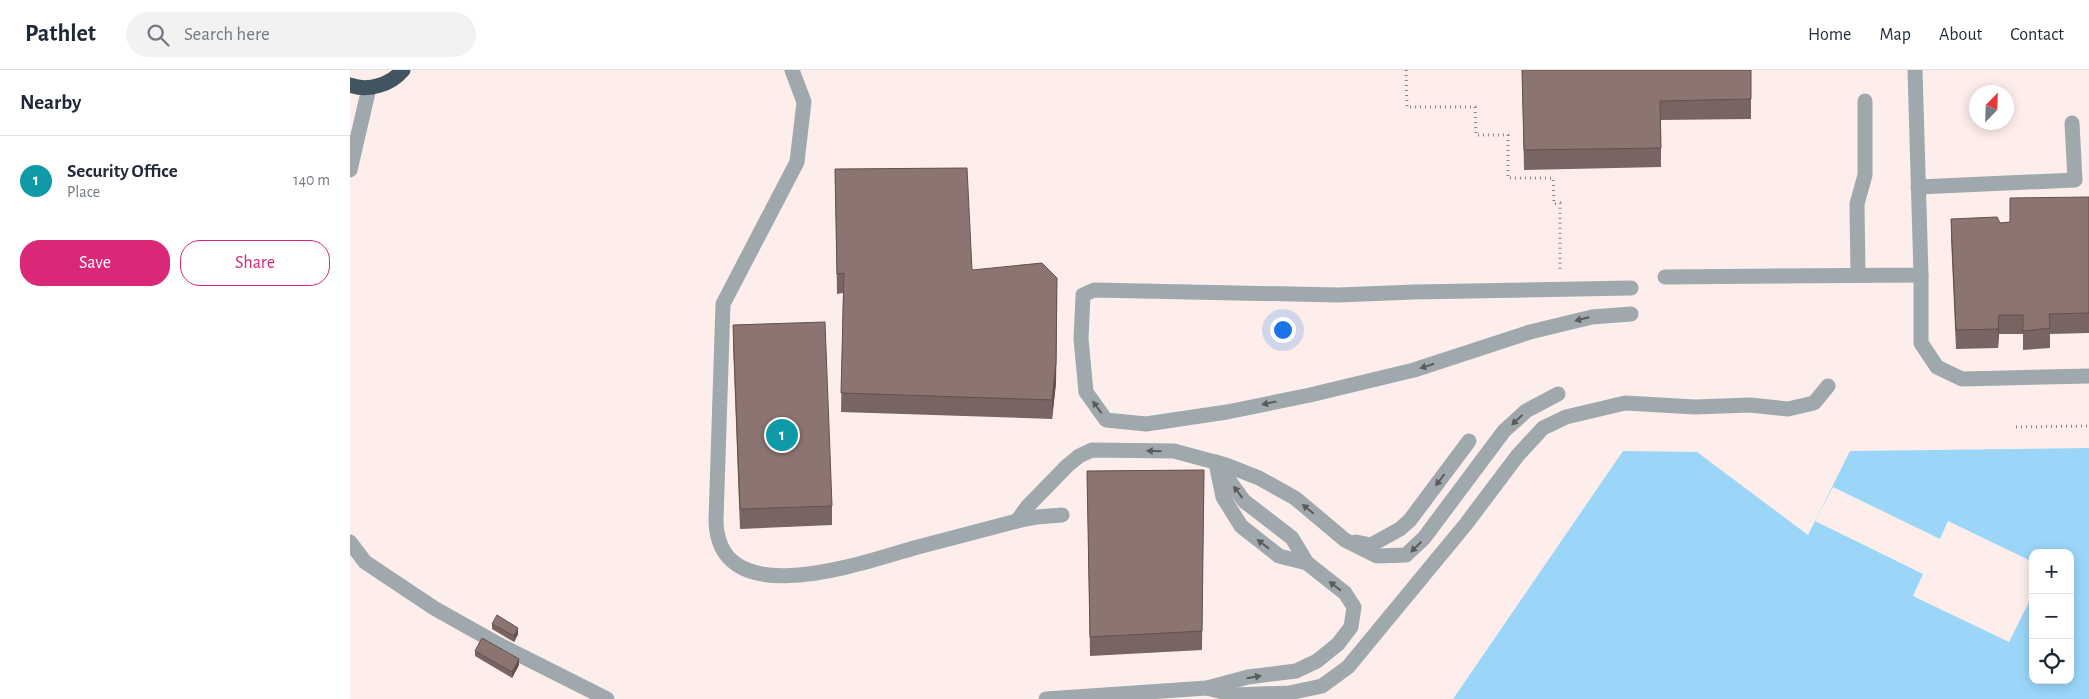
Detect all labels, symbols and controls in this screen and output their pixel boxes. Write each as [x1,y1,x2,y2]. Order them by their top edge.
search box [126,12,476,57]
icon: search [144,21,172,49]
text: Pathlet [25,22,96,46]
text: Search here [184,25,270,44]
text: Home [1808,26,1851,44]
text: Map [1879,26,1911,44]
text: About [1939,26,1982,44]
text: Contact [2010,26,2064,44]
north arrow [1969,85,2014,130]
text: Nearby [20,92,81,113]
text: Security Office [67,162,178,181]
text: 1 [33,172,39,188]
text: 140 m [293,172,330,188]
text: Place [67,184,100,200]
button: Save [20,240,170,286]
button: Share [180,240,330,286]
one-way arrow [1575,316,1590,324]
your location [1270,317,1296,343]
one-way arrow [1419,362,1434,370]
one-way arrow [1092,400,1102,414]
one-way arrow [1260,400,1276,408]
one-way arrow [1511,414,1523,426]
pin: 1 [766,416,798,454]
one-way arrow [1146,447,1162,455]
one-way arrow [1435,473,1445,487]
one-way arrow [1232,486,1243,499]
one-way arrow [1301,503,1314,514]
one-way arrow [1257,538,1270,549]
one-way arrow [1410,541,1422,553]
map controls [2029,549,2074,684]
button: + [2029,549,2074,594]
one-way arrow [1329,580,1342,591]
button: − [2029,594,2074,639]
button: locate [2029,639,2074,684]
one-way arrow [1246,672,1262,680]

